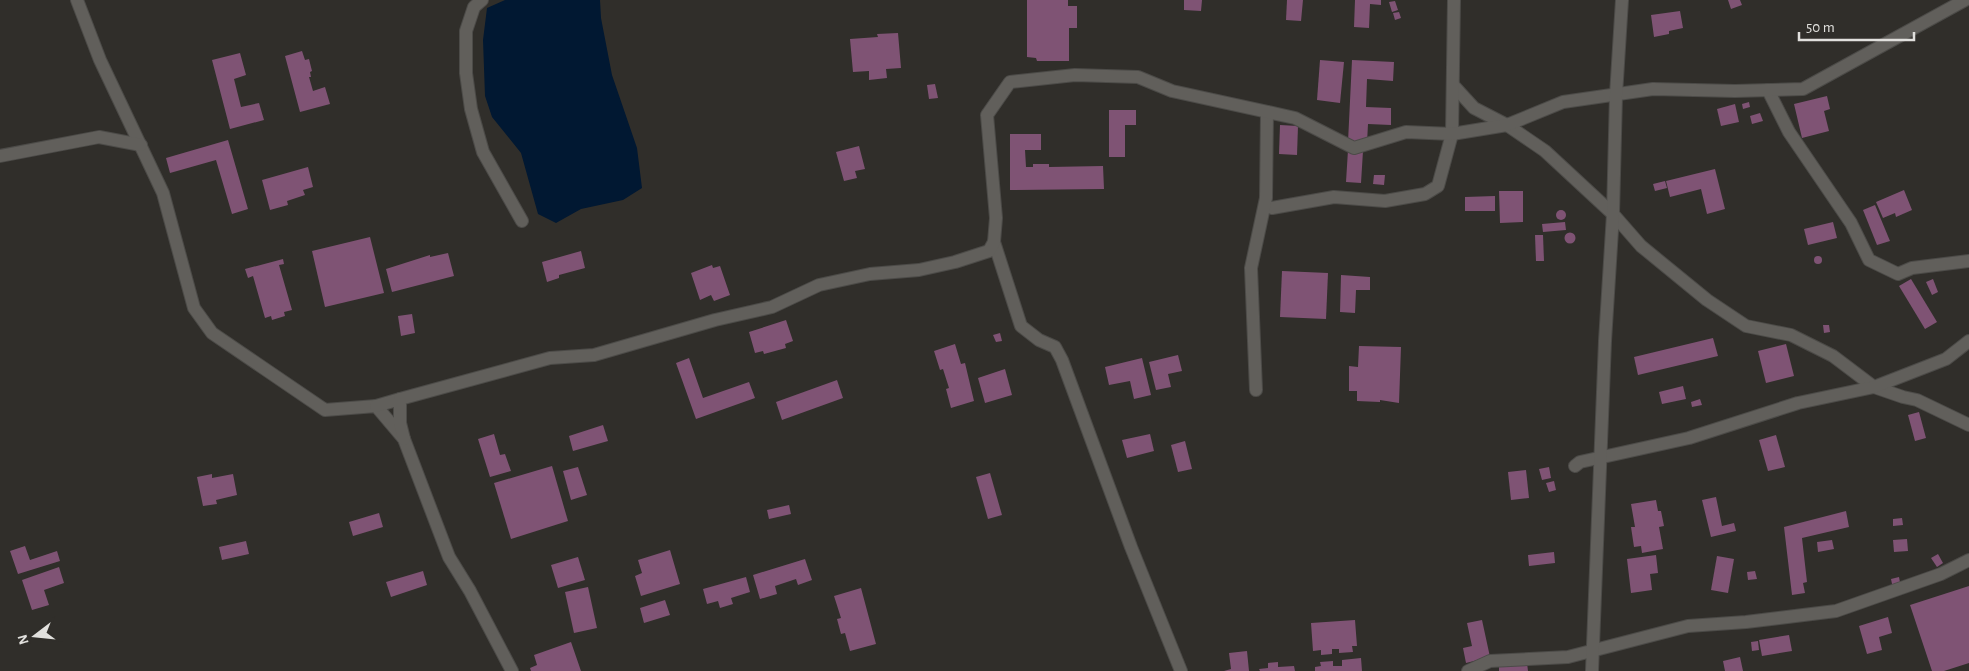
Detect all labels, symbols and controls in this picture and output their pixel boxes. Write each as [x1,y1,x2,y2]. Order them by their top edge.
scale bar [1799,10,1914,42]
text: 50 m [1806,20,1835,35]
north arrow [10,611,60,661]
text: N [15,633,32,646]

